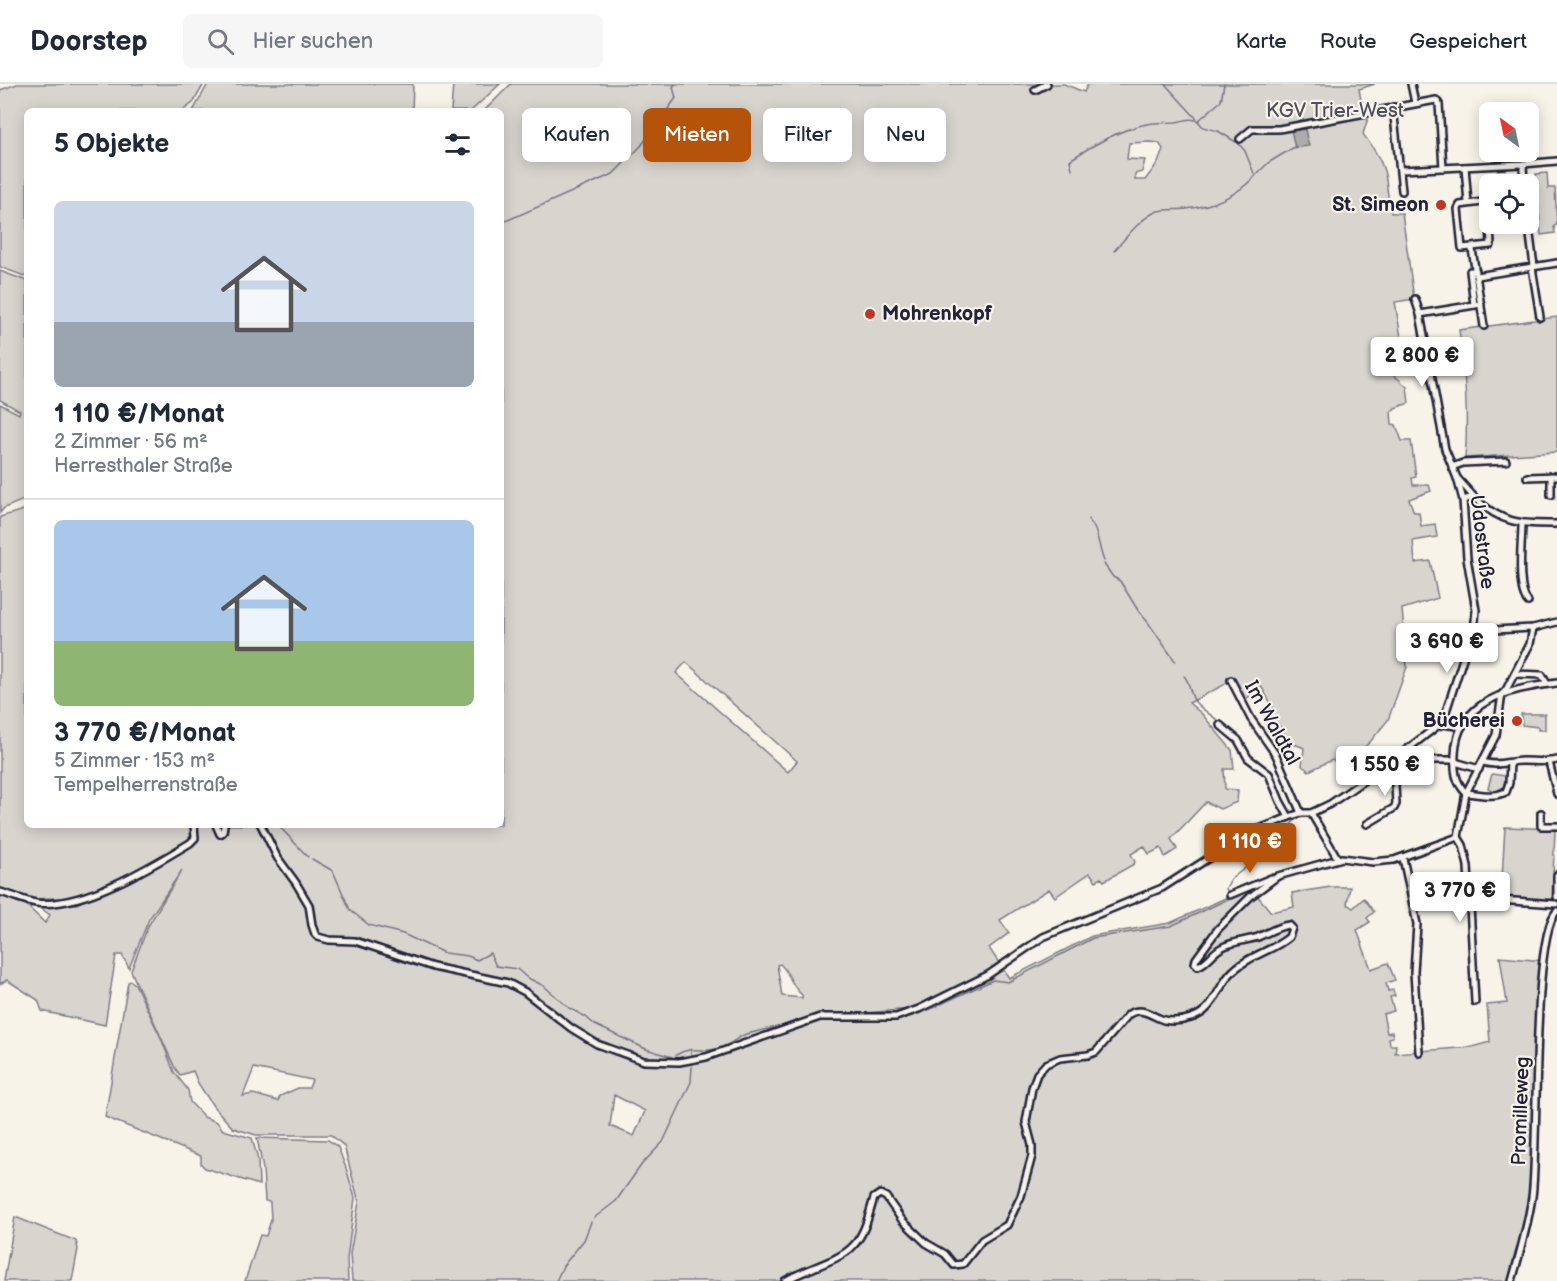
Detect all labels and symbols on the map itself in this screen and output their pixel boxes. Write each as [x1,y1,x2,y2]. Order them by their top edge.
park label: KGV Trier-West [1266,99,1404,123]
north arrow [1479,102,1539,162]
place label: St. Simeon [1332,193,1429,217]
marker: St. Simeon [1434,198,1448,212]
place label: Mohrenkopf [882,302,992,326]
marker: Mohrenkopf [863,307,877,321]
pin: 2 800 € [1367,337,1477,388]
street label: Udostraße [1464,494,1500,591]
pin: 3 690 € [1392,623,1502,674]
street label: Im Waldtal [1239,677,1305,769]
place label: Bücherei [1422,709,1505,733]
marker: Bücherei [1510,714,1524,728]
pin: 1 550 € [1330,746,1440,797]
pin: 1 110 € [1195,823,1305,874]
pin: 3 770 € [1405,872,1515,923]
street label: Promilleweg [1507,1056,1535,1166]

